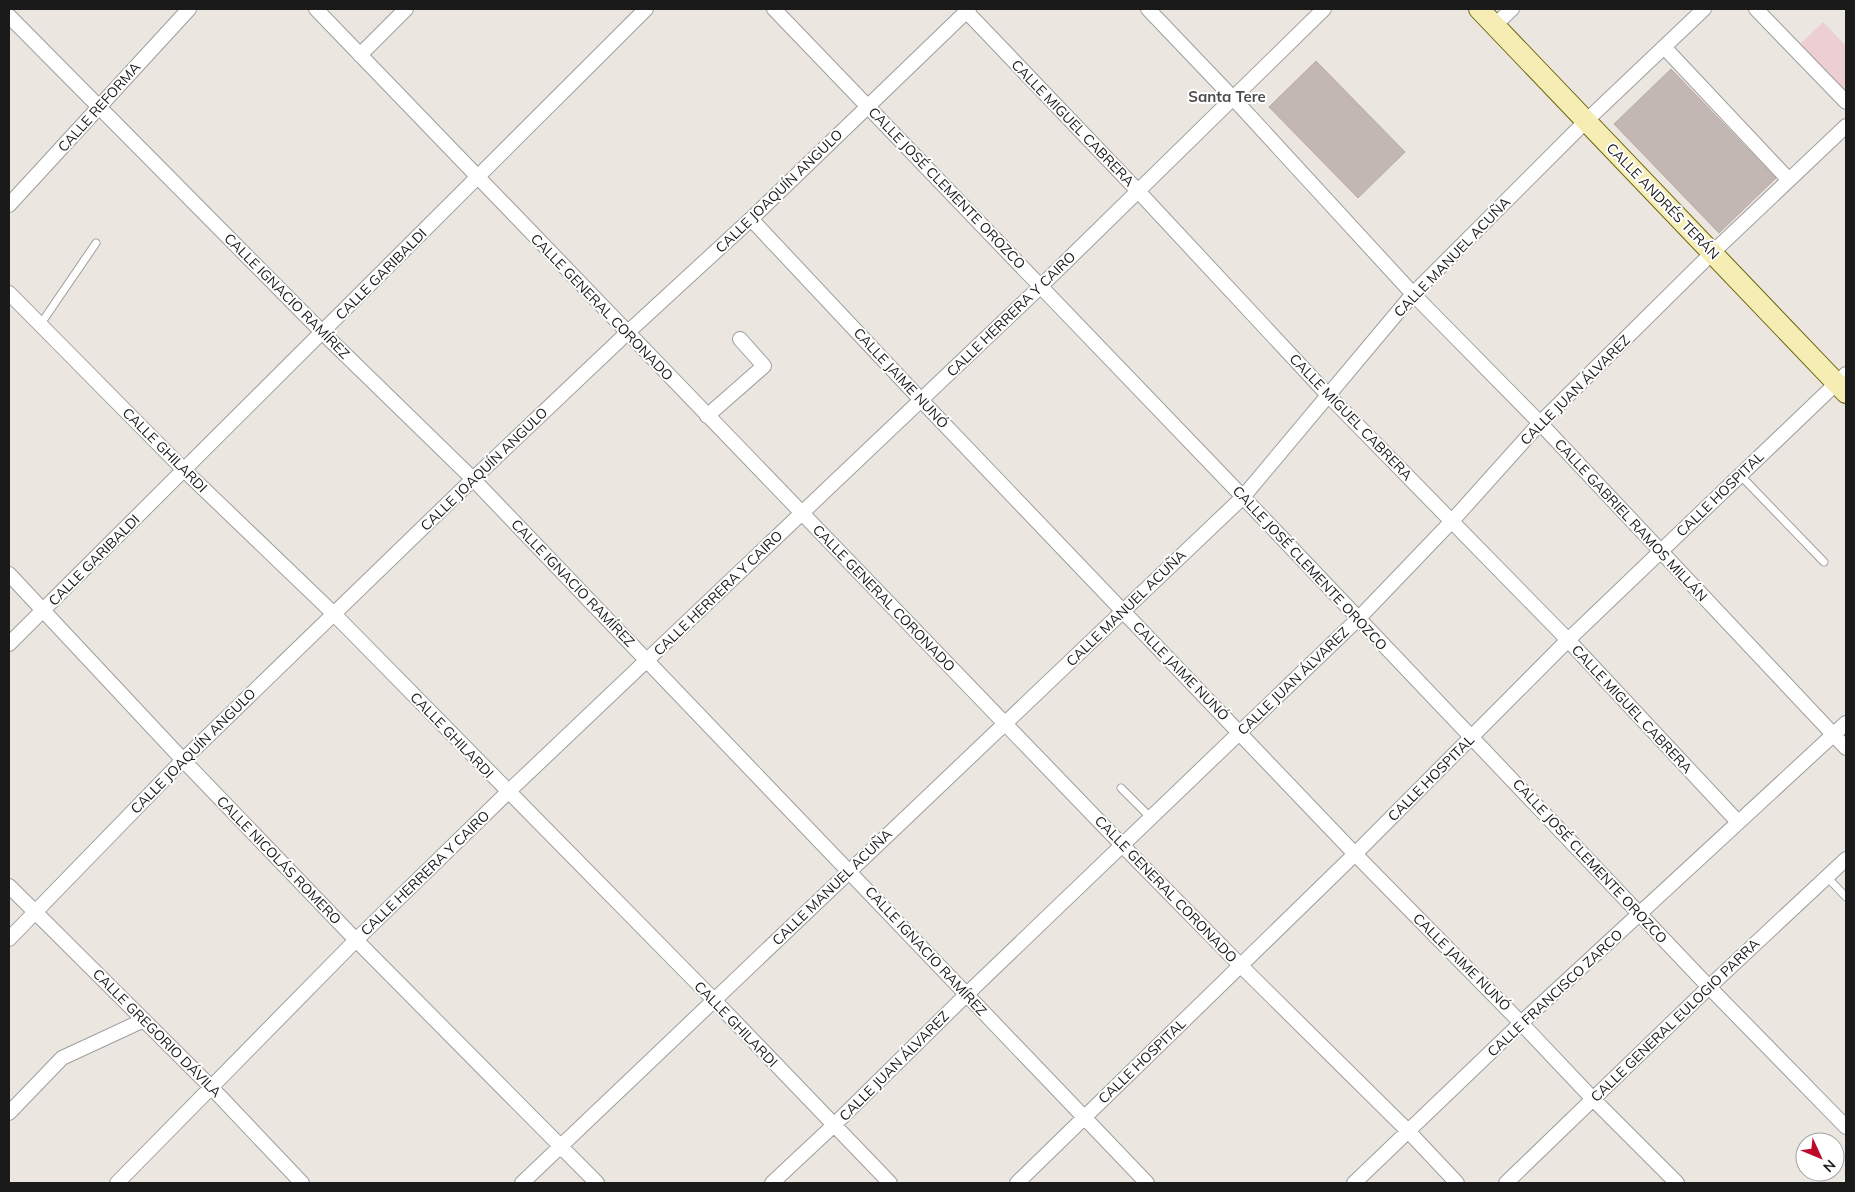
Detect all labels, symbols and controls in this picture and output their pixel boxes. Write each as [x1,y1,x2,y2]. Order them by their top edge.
street label: CALLE MIGUEL CABRERA [1008,56,1139,191]
street label: CALLE REFORMA [54,58,145,156]
district label: Santa Tere [1188,87,1266,106]
street label: CALLE JOSÉ CLEMENTE OROZCO [865,103,1029,273]
street label: CALLE JOAQUÍN ANGULO [712,125,846,257]
street label: CALLE ANDRÉS TERÁN [1603,139,1723,263]
street label: CALLE MANUEL ACUÑA [1390,193,1515,321]
street label: CALLE GARIBALDI [331,224,431,324]
street label: CALLE IGNACIO RAMÍREZ [220,229,354,363]
street label: CALLE GENERAL CORONADO [527,230,677,384]
street label: CALLE HERRERA Y CAIRO [943,248,1079,380]
street label: CALLE JAIME NUNÓ [850,324,952,432]
street label: CALLE JUAN ÁLVAREZ [1516,331,1634,449]
street label: CALLE MIGUEL CABRERA [1286,350,1417,485]
street label: CALLE JOAQUÍN ANGULO [417,403,551,535]
street label: CALLE GHILARDI [119,404,211,496]
street label: CALLE GABRIEL RAMOS MILLÁN [1551,435,1711,605]
street label: CALLE HOSPITAL [1672,447,1768,540]
street label: CALLE JOSÉ CLEMENTE OROZCO [1229,482,1391,654]
street label: CALLE GARIBALDI [44,510,144,610]
street label: CALLE IGNACIO RAMÍREZ [507,515,639,651]
street label: CALLE GENERAL CORONADO [809,521,959,675]
street label: CALLE HERRERA Y CAIRO [650,527,786,659]
street label: CALLE MANUEL ACUÑA [1062,545,1190,670]
street label: CALLE JAIME NUNÓ [1129,618,1233,724]
street label: CALLE JUAN ÁLVAREZ [1233,623,1353,739]
street label: CALLE MIGUEL CABRERA [1568,641,1697,778]
street label: CALLE JOAQUÍN ANGULO [127,685,259,817]
street label: CALLE GHILARDI [406,688,498,782]
street label: CALLE HOSPITAL [1384,731,1478,825]
street label: CALLE JOSÉ CLEMENTE OROZCO [1509,775,1671,947]
street label: CALLE NICOLÁS ROMERO [213,792,345,928]
street label: CALLE HERRERA Y CAIRO [357,807,493,939]
street label: CALLE GENERAL CORONADO [1091,812,1241,966]
street label: CALLE MANUEL ACUÑA [768,824,896,949]
street label: CALLE IGNACIO RAMÍREZ [861,882,991,1020]
street label: CALLE JAIME NUNÓ [1409,909,1515,1015]
street label: CALLE FRANCISCO ZARCO [1483,925,1627,1061]
street label: CALLE GENERAL EULOGIO PARRA [1587,934,1764,1106]
street label: CALLE GREGORIO DÁVILA [89,965,226,1102]
street label: CALLE GHILARDI [690,977,782,1071]
street label: CALLE JUAN ÁLVAREZ [835,1007,953,1125]
street label: CALLE HOSPITAL [1094,1014,1190,1107]
north arrow [1795,1132,1845,1182]
text: N [1819,1156,1839,1176]

